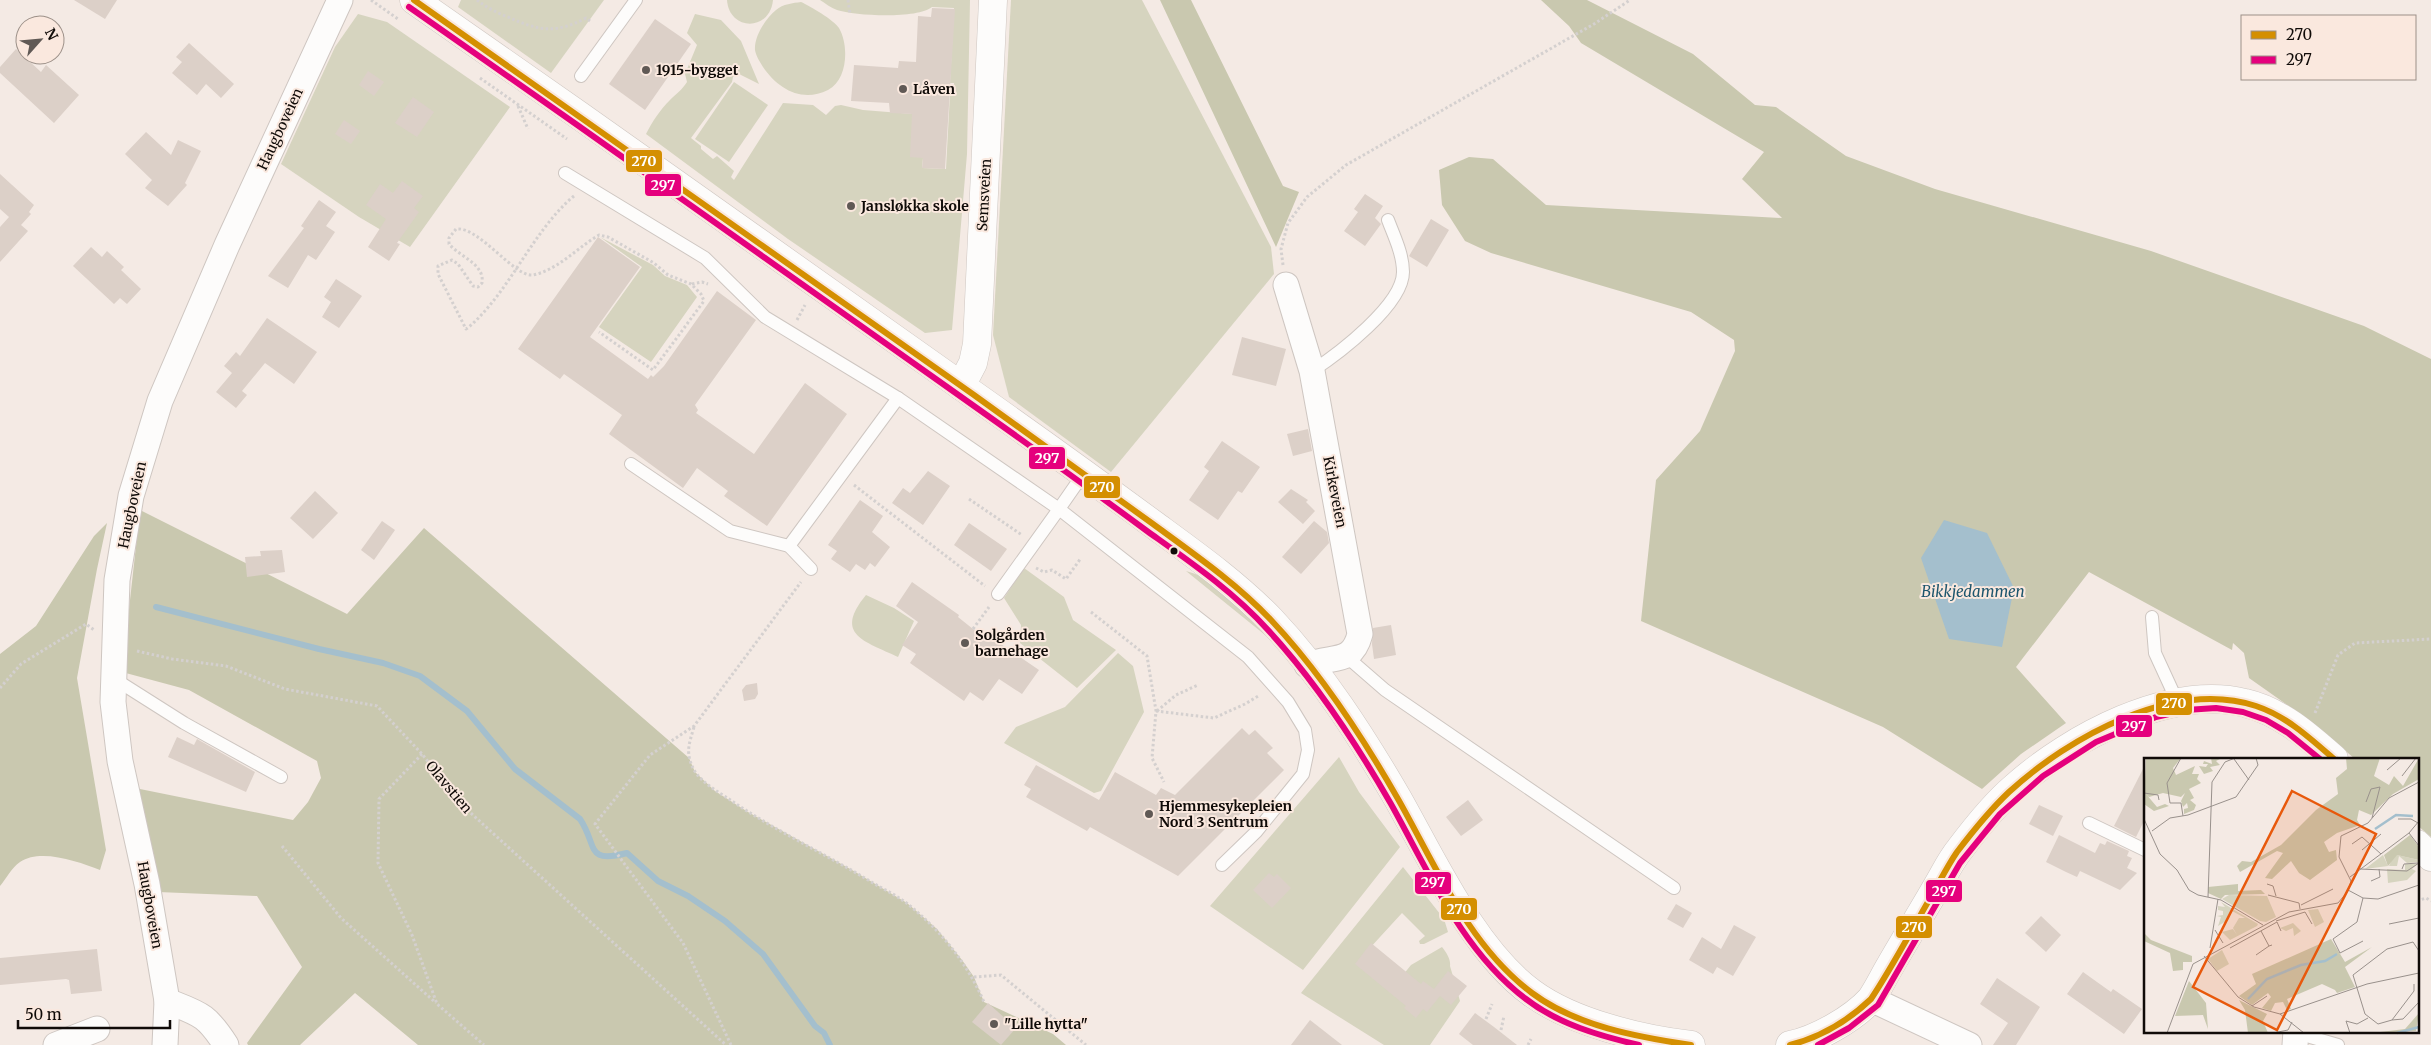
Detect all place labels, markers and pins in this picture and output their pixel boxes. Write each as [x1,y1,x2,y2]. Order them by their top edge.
place label: 1915-bygget [656,61,739,79]
marker: 1915-bygget [640,64,652,76]
place label: Låven [913,80,955,98]
marker: Låven [897,83,909,95]
place label: Jansløkka skole [860,197,969,215]
marker: Jansløkka skole [845,200,857,212]
unlabelled marker [1169,546,1179,556]
place label: Solgården barnehage [975,626,1049,660]
marker: Solgården barnehage [959,637,971,649]
place label: Hjemmesykepleien Nord 3 Sentrum [1159,797,1293,831]
marker: Hjemmesykepleien Nord 3 Sentrum [1143,808,1155,820]
place label: "Lille hytta" [1004,1015,1088,1033]
marker: "Lille hytta" [988,1018,1000,1030]

